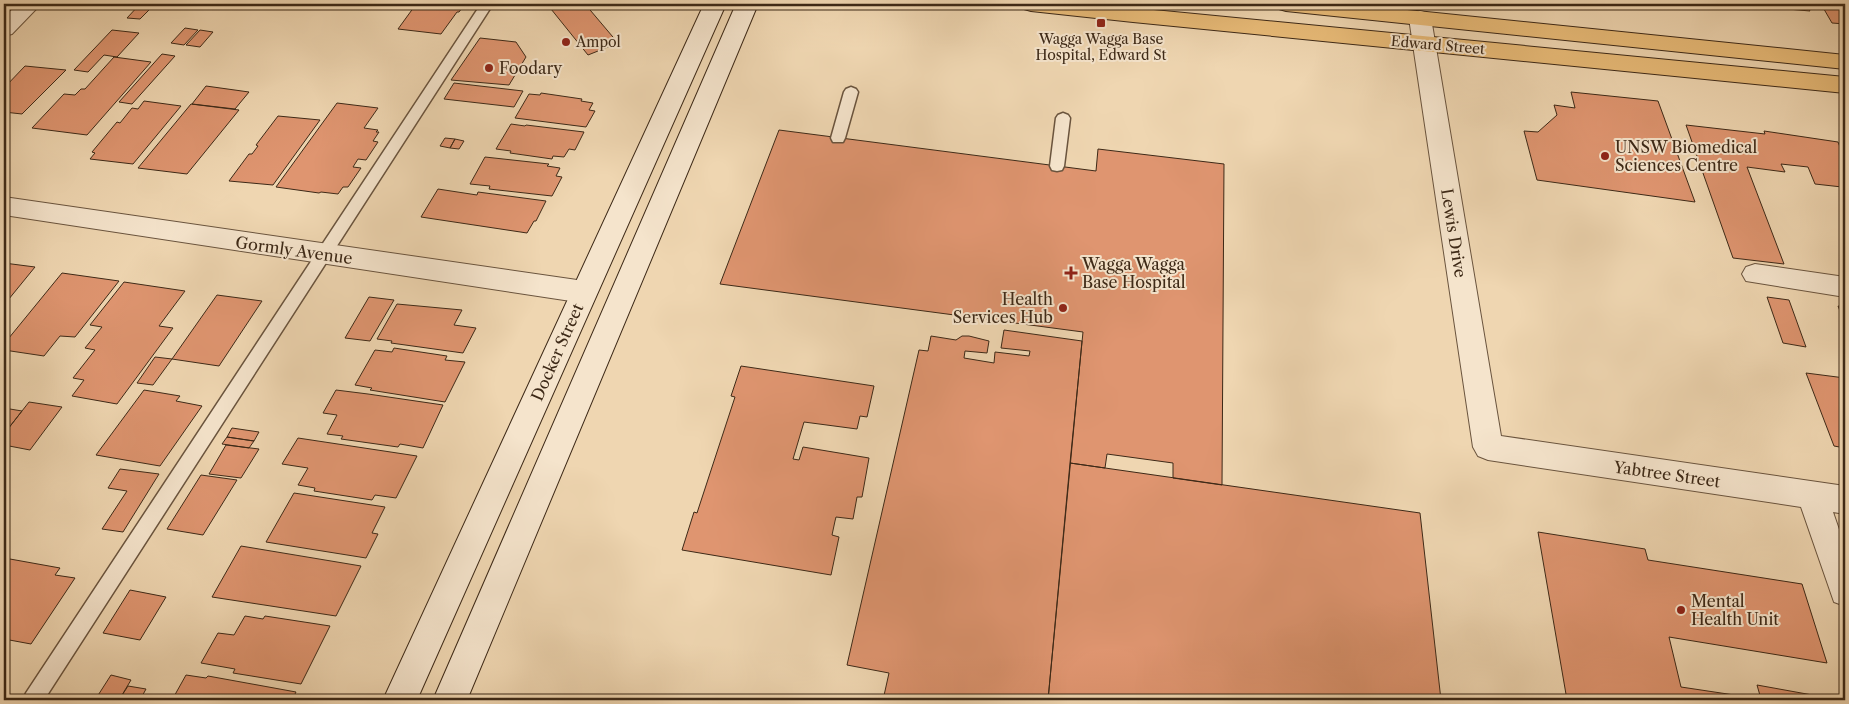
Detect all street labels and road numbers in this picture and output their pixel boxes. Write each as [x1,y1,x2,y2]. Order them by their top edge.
street label: Edward Street [1390,32,1486,58]
street label: Lewis Drive [1437,187,1471,279]
street label: Gormly Avenue [234,232,354,268]
street label: Docker Street [527,300,588,404]
street label: Yabtree Street [1611,456,1722,491]

